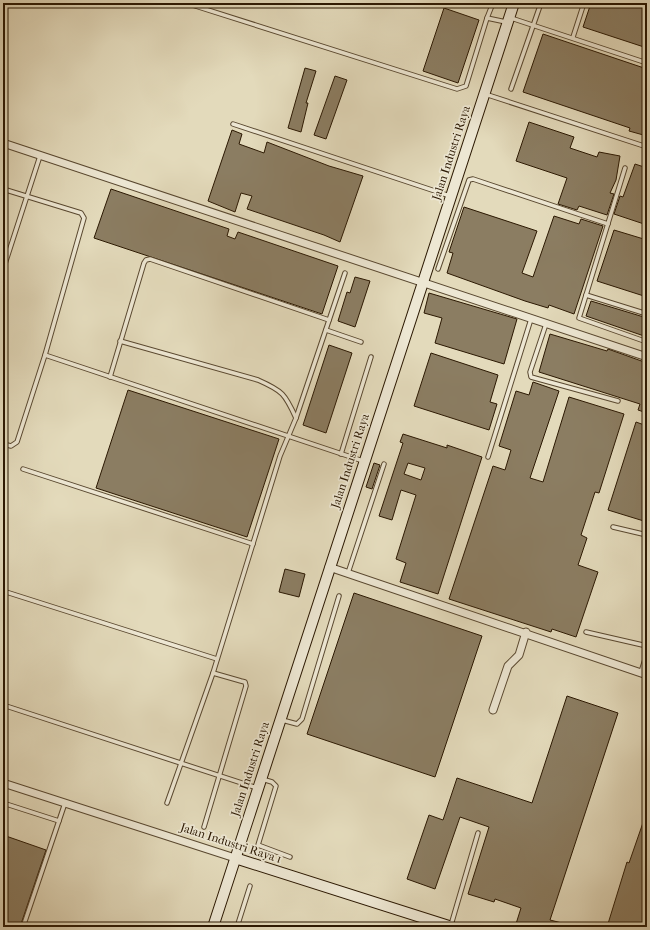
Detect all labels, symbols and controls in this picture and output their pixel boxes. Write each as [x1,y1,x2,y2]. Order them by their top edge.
street label: Jalan Industri Raya [429,103,473,203]
street label: Jalan Industri Raya [328,411,372,511]
street label: Jalan Industri Raya [228,719,272,819]
street label: Jalan Industri Raya 1 [178,820,284,866]

